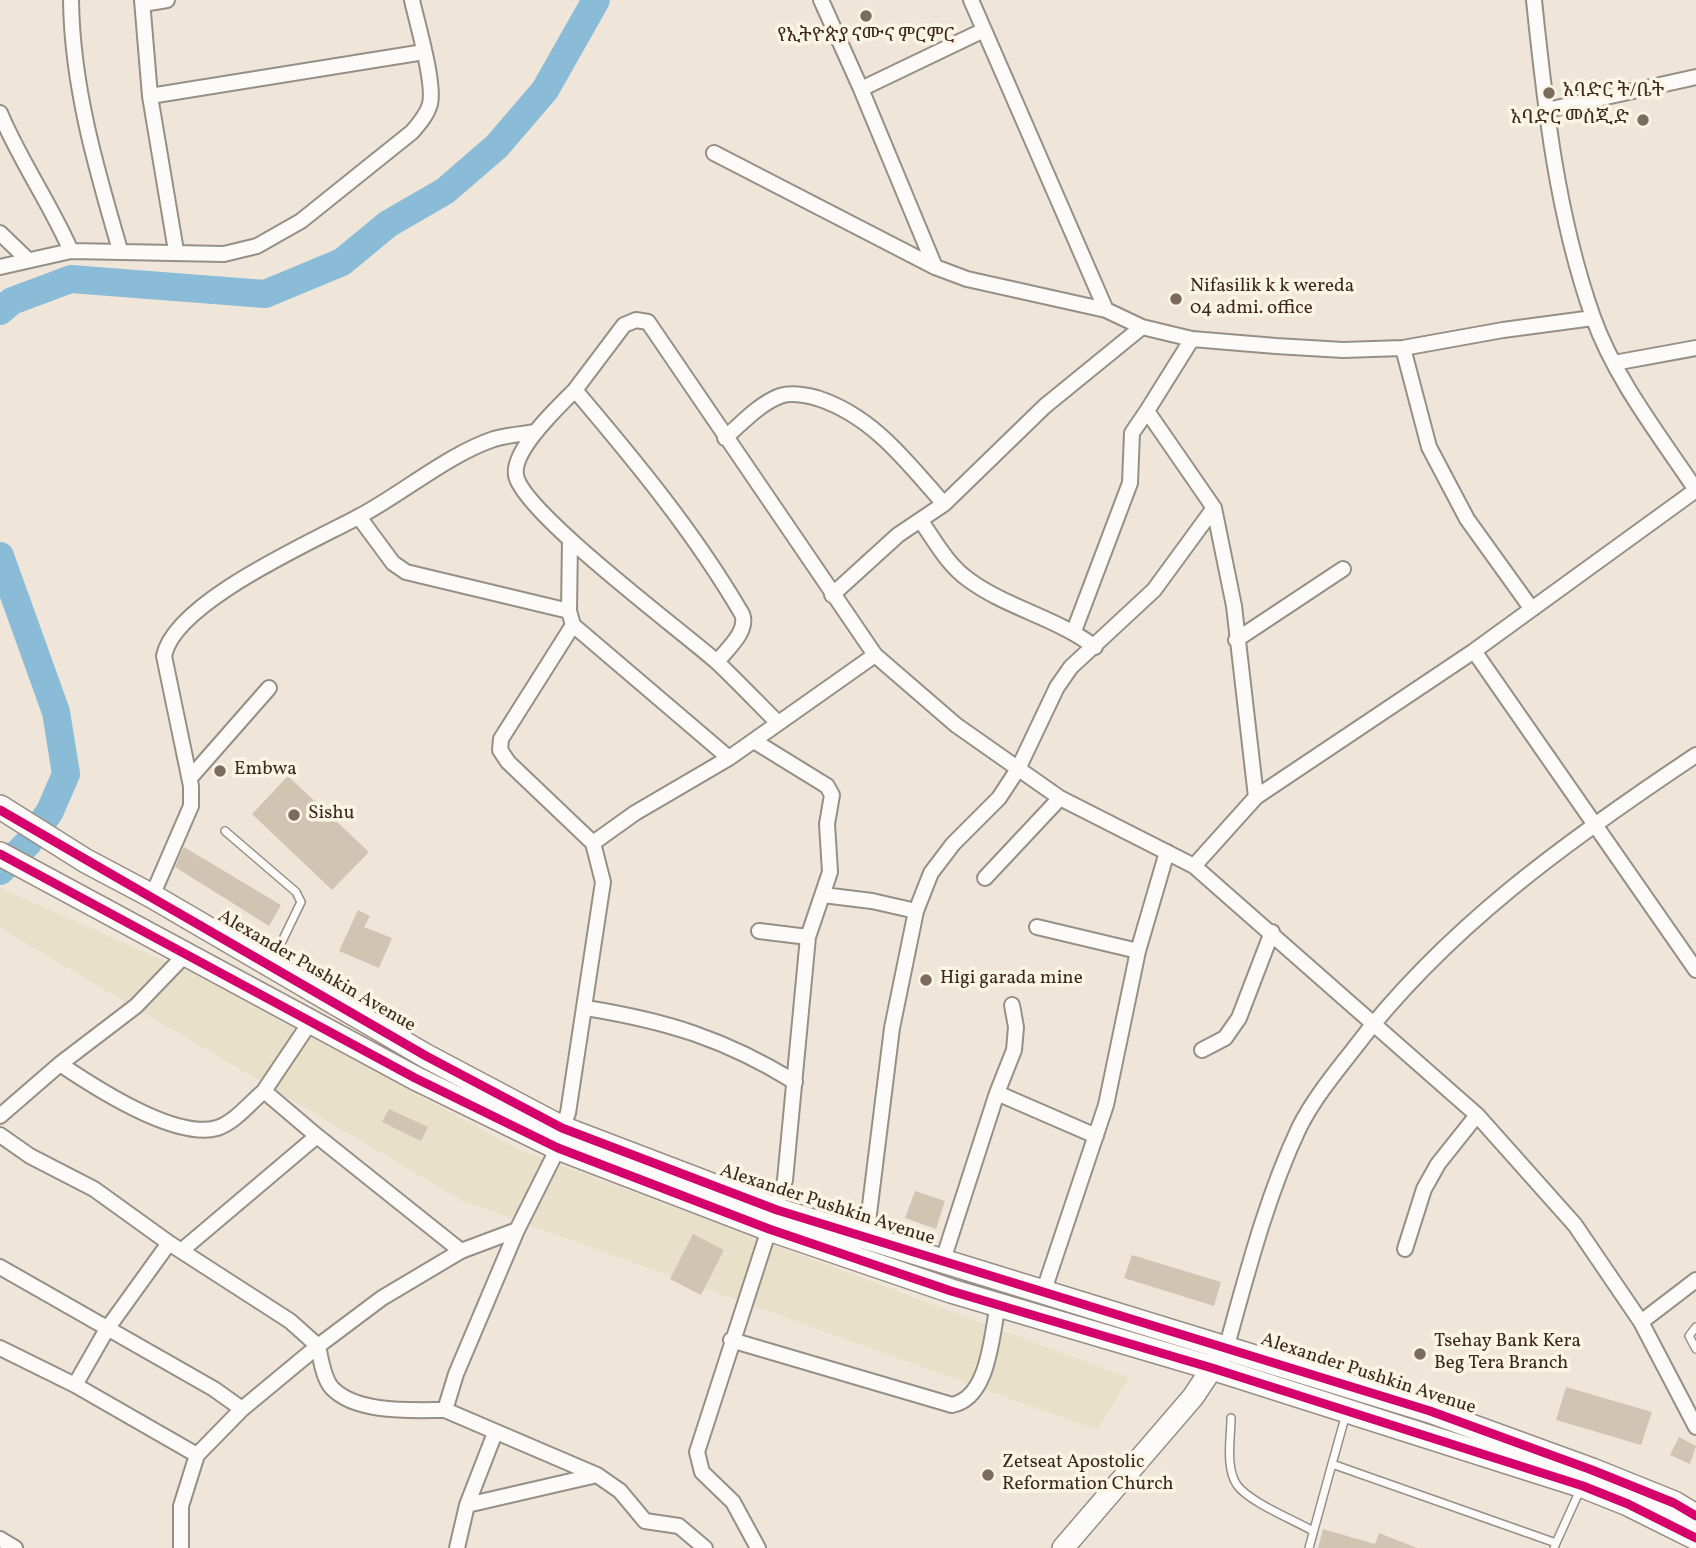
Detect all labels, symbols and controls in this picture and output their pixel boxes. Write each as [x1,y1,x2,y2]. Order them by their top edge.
marker: የኢትዮጵያ ናሙና ምርምር [858,8,874,24]
place label: የኢትዮጵያ ናሙና ምርምር [777,27,955,49]
place label: አባድር ት/ቤት [1563,82,1664,104]
marker: አባድር ት/ቤት [1541,85,1557,101]
place label: አባድር መስጂድ [1511,109,1629,131]
marker: አባድር መስጂድ [1635,112,1651,128]
place label: Nifasilik k k wereda 04 admi. office [1190,277,1354,321]
marker: Nifasilik k k wereda 04 admi. office [1168,291,1184,307]
place label: Embwa [234,760,297,782]
marker: Embwa [212,763,228,779]
place label: Sishu [308,804,354,826]
marker: Sishu [286,807,302,823]
street label: Alexander Pushkin Avenue [213,906,419,1038]
place label: Higi garada mine [940,969,1083,991]
marker: Higi garada mine [918,972,934,988]
street label: Alexander Pushkin Avenue [717,1160,937,1252]
street label: Alexander Pushkin Avenue [1258,1329,1478,1421]
place label: Tsehay Bank Kera Beg Tera Branch [1434,1332,1581,1376]
marker: Tsehay Bank Kera Beg Tera Branch [1412,1346,1428,1362]
place label: Zetseat Apostolic Reformation Church [1002,1453,1174,1497]
marker: Zetseat Apostolic Reformation Church [980,1467,996,1483]

